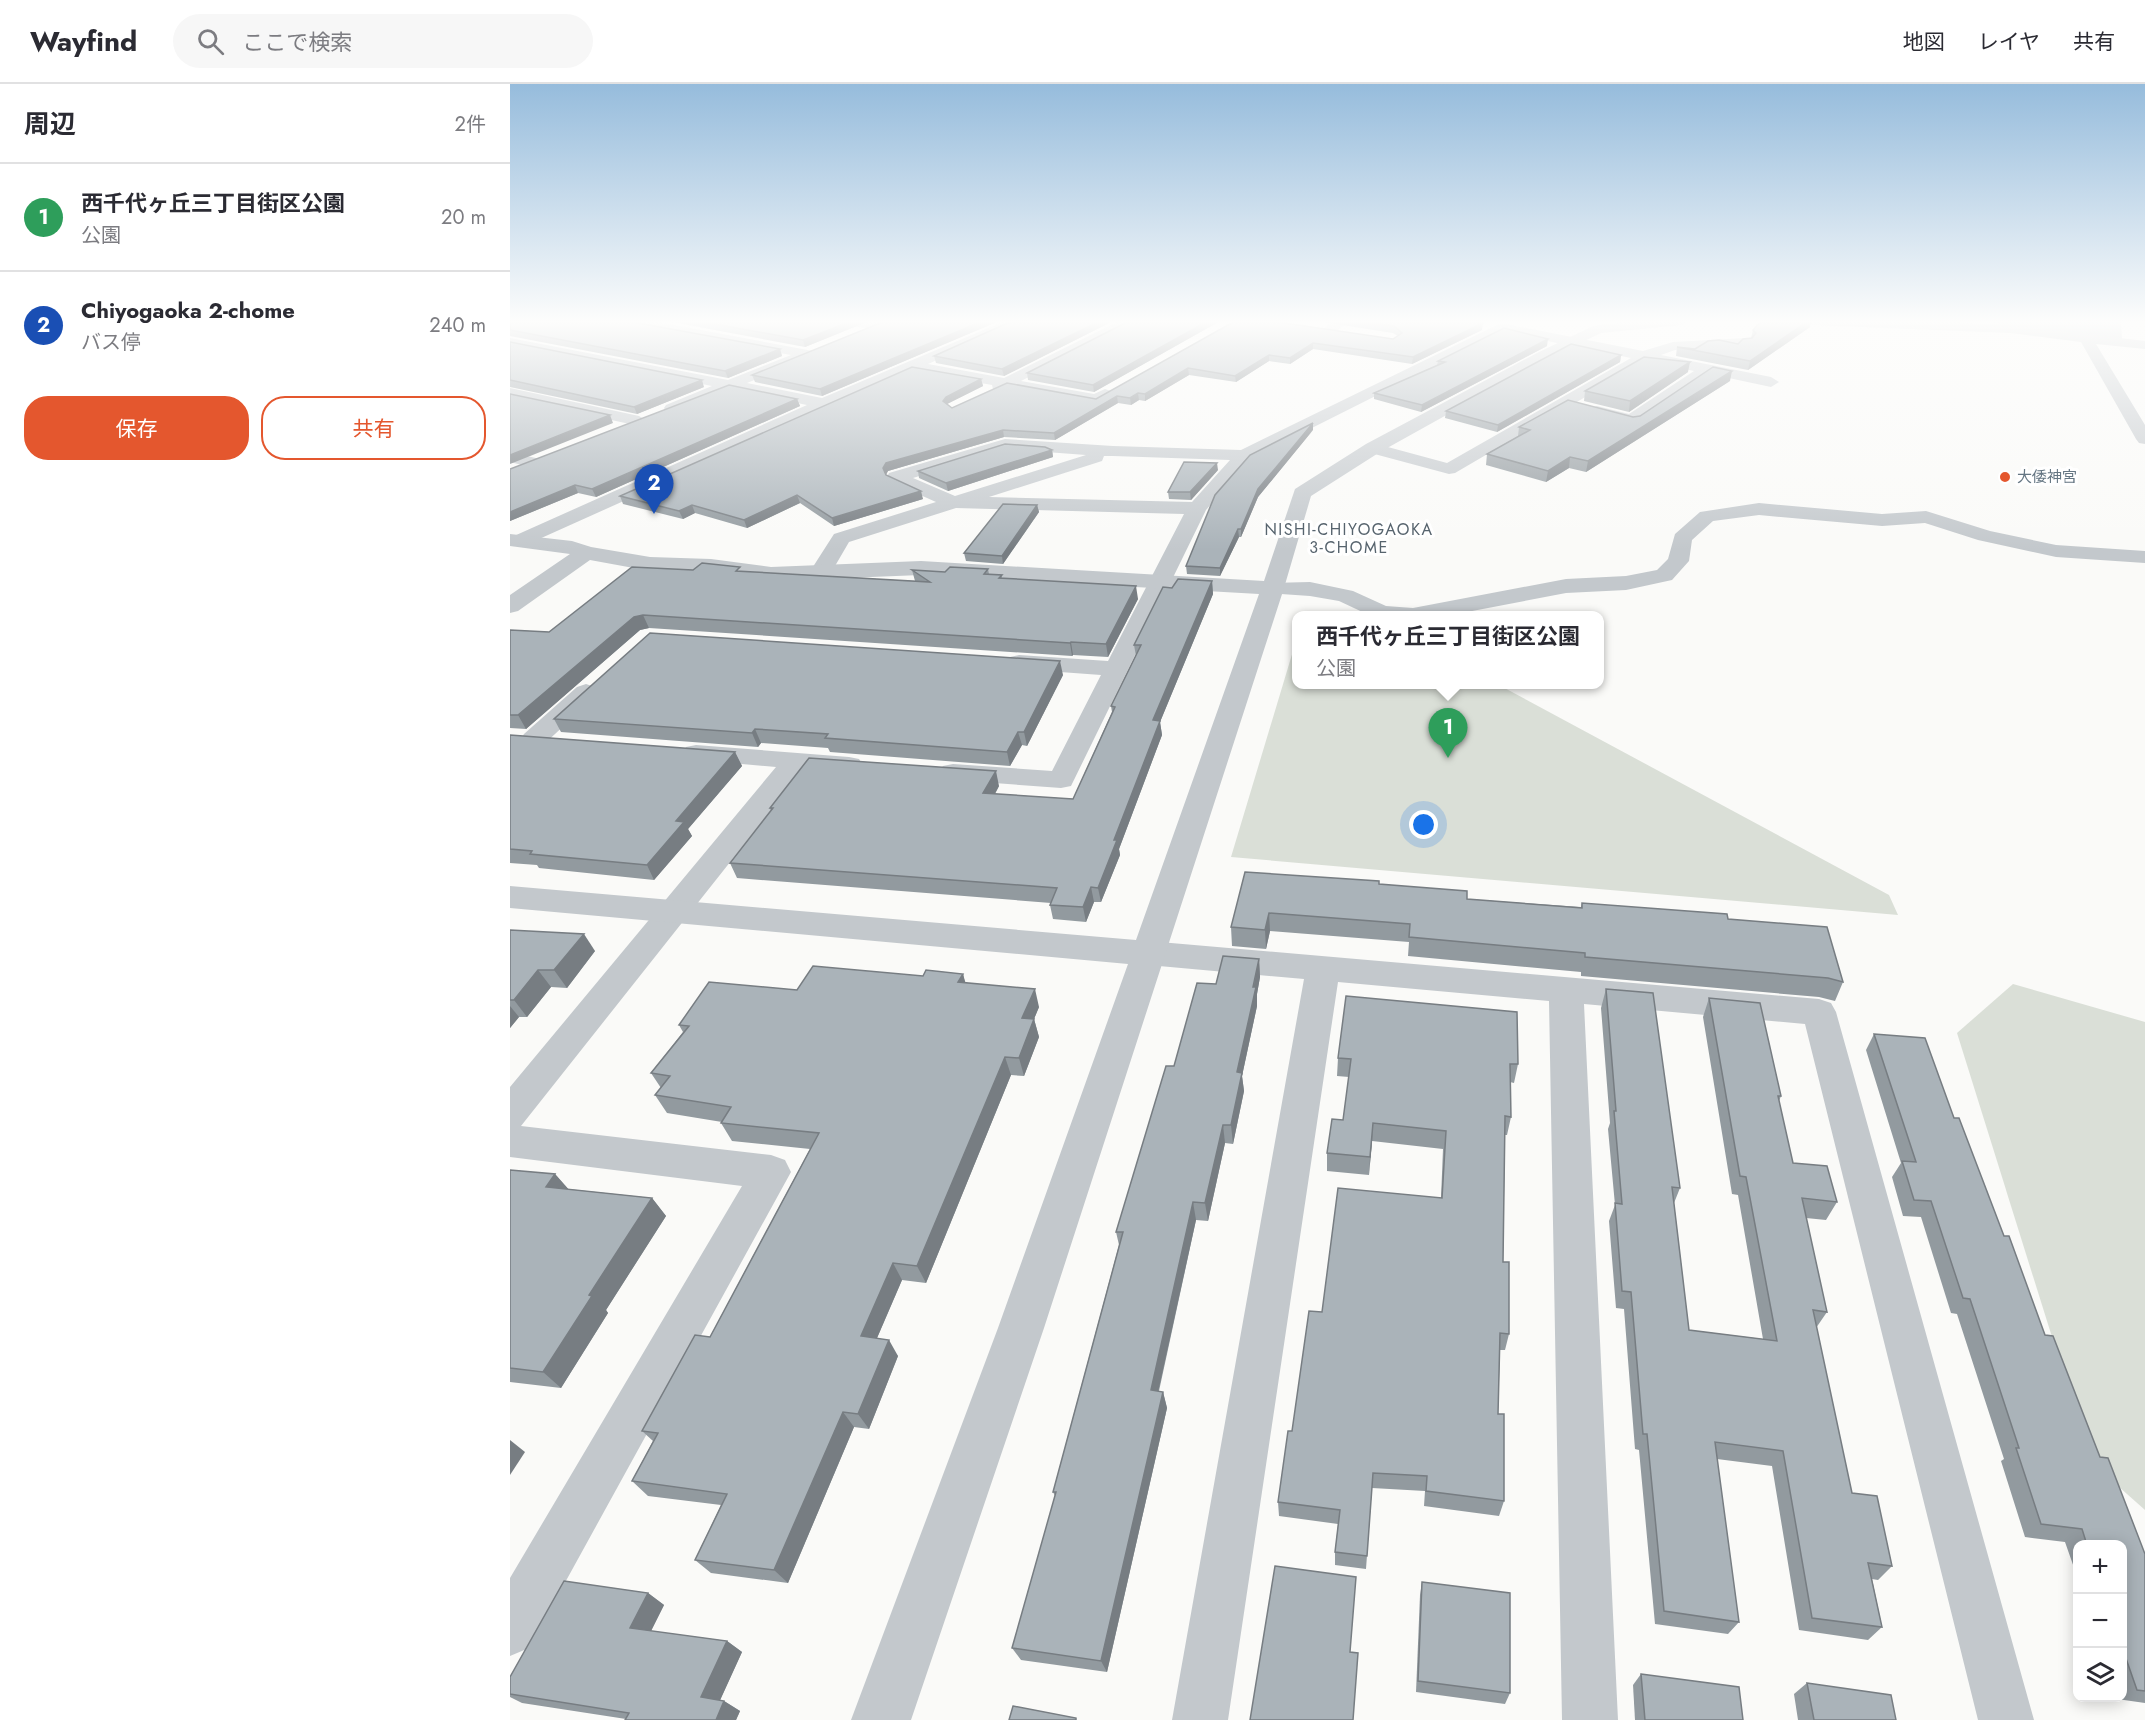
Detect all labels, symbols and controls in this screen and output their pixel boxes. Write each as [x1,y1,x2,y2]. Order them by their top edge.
search box [173,14,593,68]
text: Wayfind [30,21,137,62]
icon: search [194,25,227,58]
text: ここで検索 [242,26,352,58]
text: 地図 [1903,27,1945,57]
text: レイヤ [1978,27,2040,57]
text: 共有 [2073,27,2115,57]
text: 周辺 [24,105,76,143]
text: 2件 [455,110,486,139]
text: 西千代ヶ丘三丁目街区公園 [81,187,345,219]
text: 1 [38,203,49,232]
text: 20 m [441,203,486,232]
text: 公園 [81,221,121,250]
text: Chiyogaoka 2-chome [81,294,295,326]
text: 2 [37,311,50,340]
text: 240 m [429,311,486,340]
text: バス停 [81,328,141,357]
button: 保存 [24,396,249,460]
button: 共有 [261,396,486,460]
pin: 2 [634,464,674,514]
place label: 大倭神宮 [2017,466,2077,488]
marker: 大倭神宮 [1998,470,2012,484]
district label: NISHI-CHIYOGAOKA 3-CHOME [1264,518,1434,559]
popup [1292,611,1604,689]
text: 西千代ヶ丘三丁目街区公園 [1316,620,1580,652]
text: 公園 [1316,654,1356,683]
pin: 1 [1428,708,1468,758]
your location [1409,810,1438,839]
map controls [2073,1540,2127,1702]
button: + [2073,1540,2127,1594]
button: − [2073,1594,2127,1648]
button: layers [2073,1648,2127,1702]

